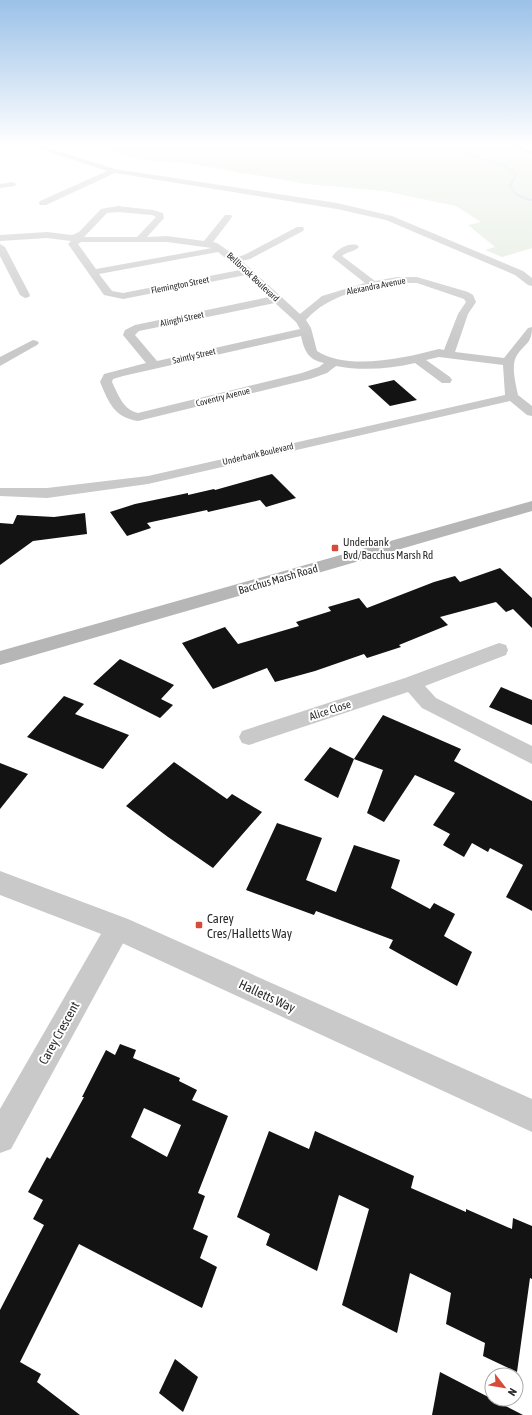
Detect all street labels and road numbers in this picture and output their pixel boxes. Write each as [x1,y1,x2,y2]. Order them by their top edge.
street label: Bellbrook Boulevard [225,250,281,304]
street label: Flemington Street [150,274,210,296]
street label: Alexandra Avenue [346,275,406,297]
street label: Alinghi Street [159,309,205,329]
street label: Saintly Street [171,346,217,366]
street label: Coventry Avenue [195,385,251,409]
street label: Underbank Boulevard [222,441,294,467]
street label: Bacchus Marsh Road [237,562,319,596]
street label: Alice Close [308,698,352,722]
street label: Halletts Way [236,976,298,1016]
street label: Carey Crescent [36,999,83,1067]

